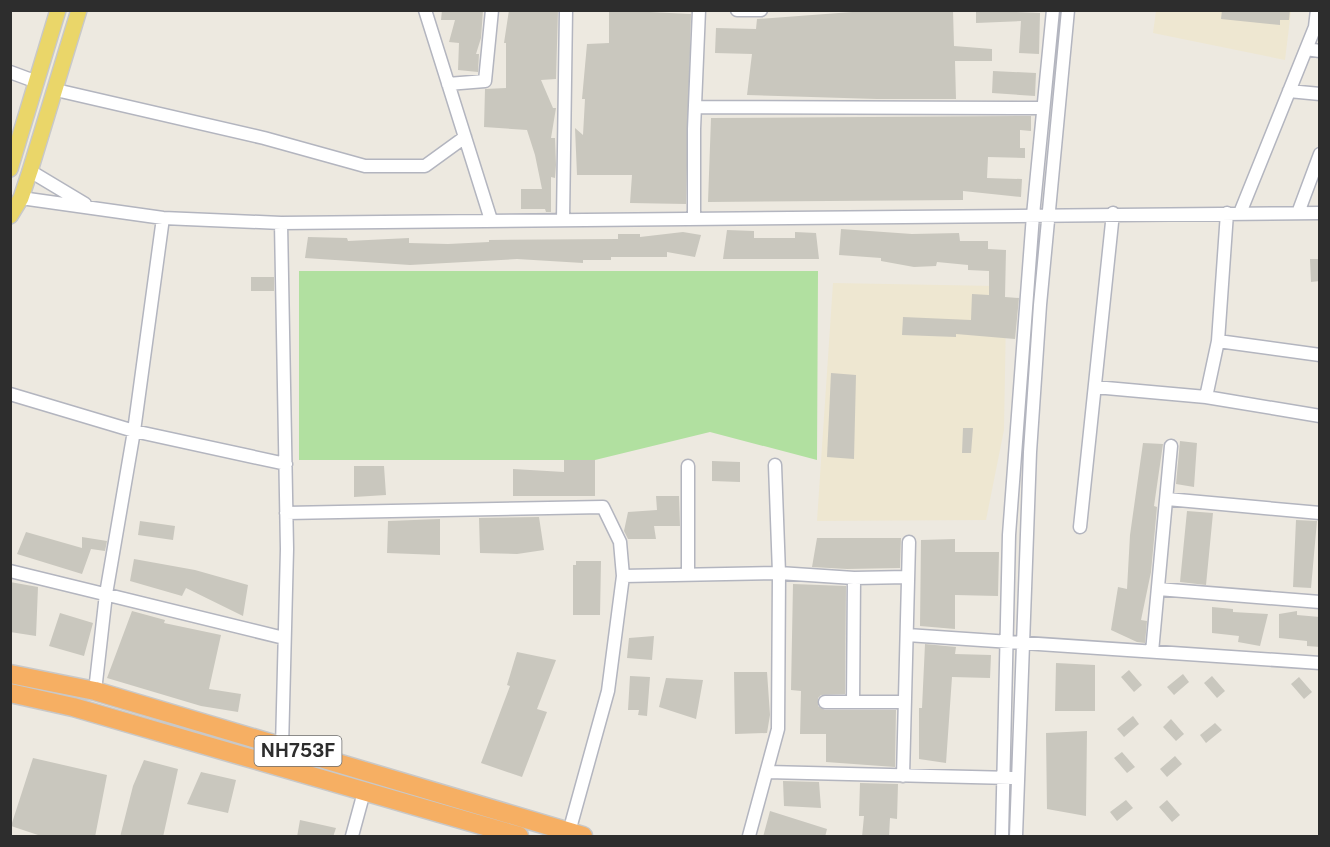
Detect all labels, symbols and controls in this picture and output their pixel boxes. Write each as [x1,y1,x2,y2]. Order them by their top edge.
road number: NH753F [254,736,342,766]

